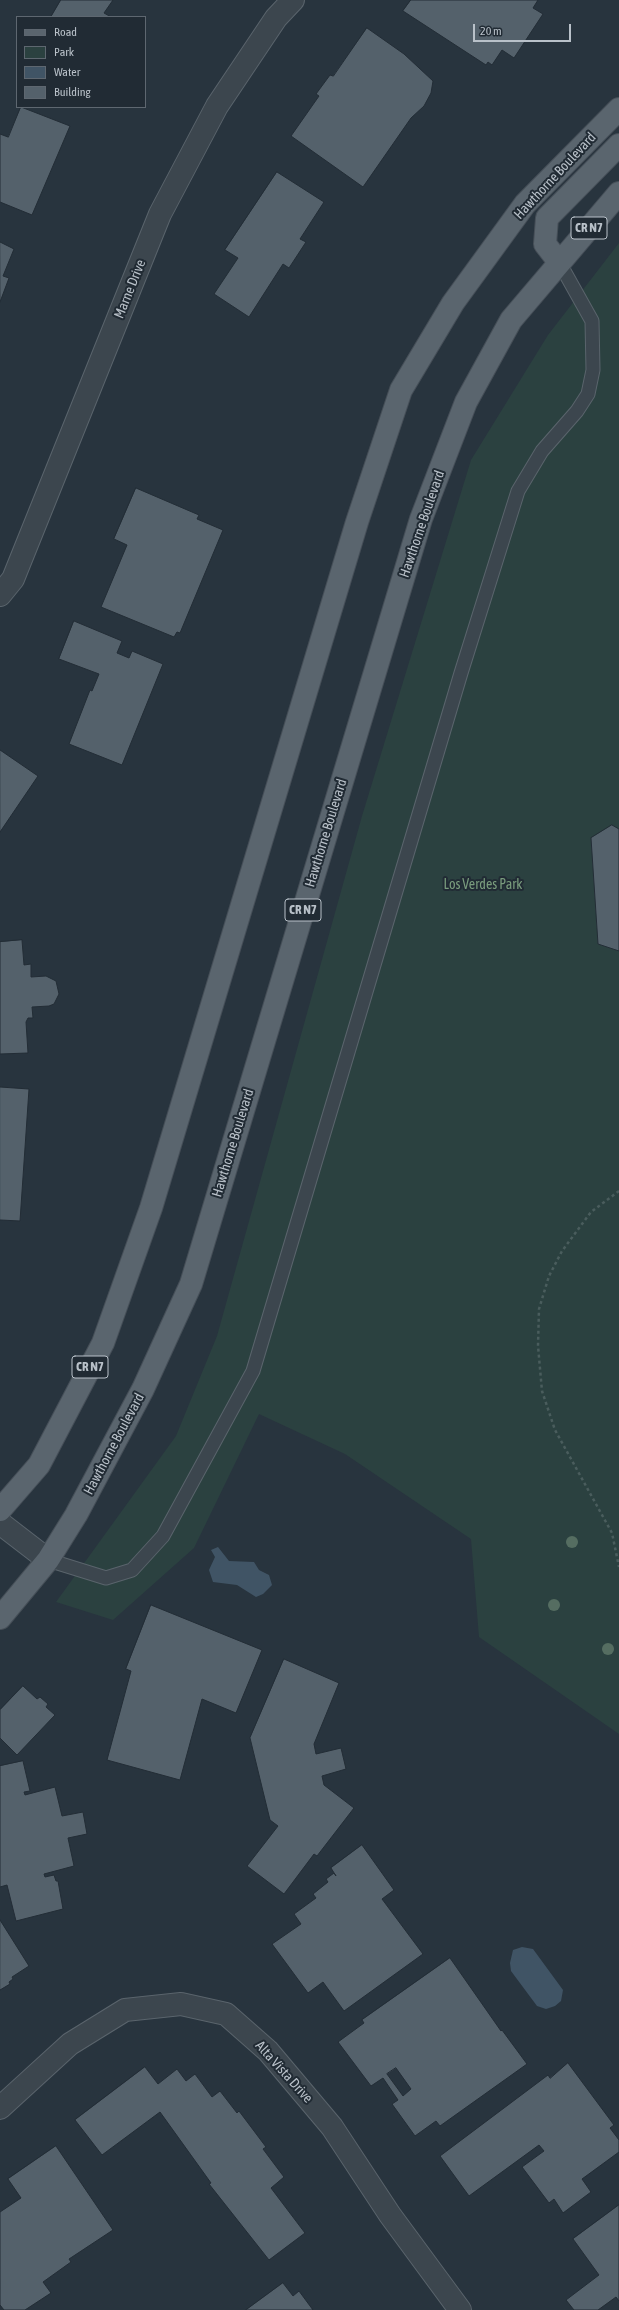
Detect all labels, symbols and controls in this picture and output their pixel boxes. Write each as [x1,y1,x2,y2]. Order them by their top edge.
legend [16,16,146,108]
scale bar [475,16,573,42]
text: 20 m [480,24,502,38]
text: Road [54,25,77,39]
text: Park [54,45,74,59]
text: Water [54,65,80,79]
text: Building [54,85,91,99]
street label: Hawthorne Boulevard [511,129,599,223]
road number: CR N7 [571,217,607,239]
street label: Marne Drive [111,257,149,321]
street label: Hawthorne Boulevard [396,468,448,580]
street label: Hawthorne Boulevard [302,777,350,889]
park label: Los Verdes Park [443,877,523,893]
road number: CR N7 [285,899,321,921]
street label: Hawthorne Boulevard [209,1087,257,1199]
road number: CR N7 [72,1356,108,1378]
street label: Hawthorne Boulevard [80,1390,148,1498]
street label: Alta Vista Drive [252,2038,316,2106]

